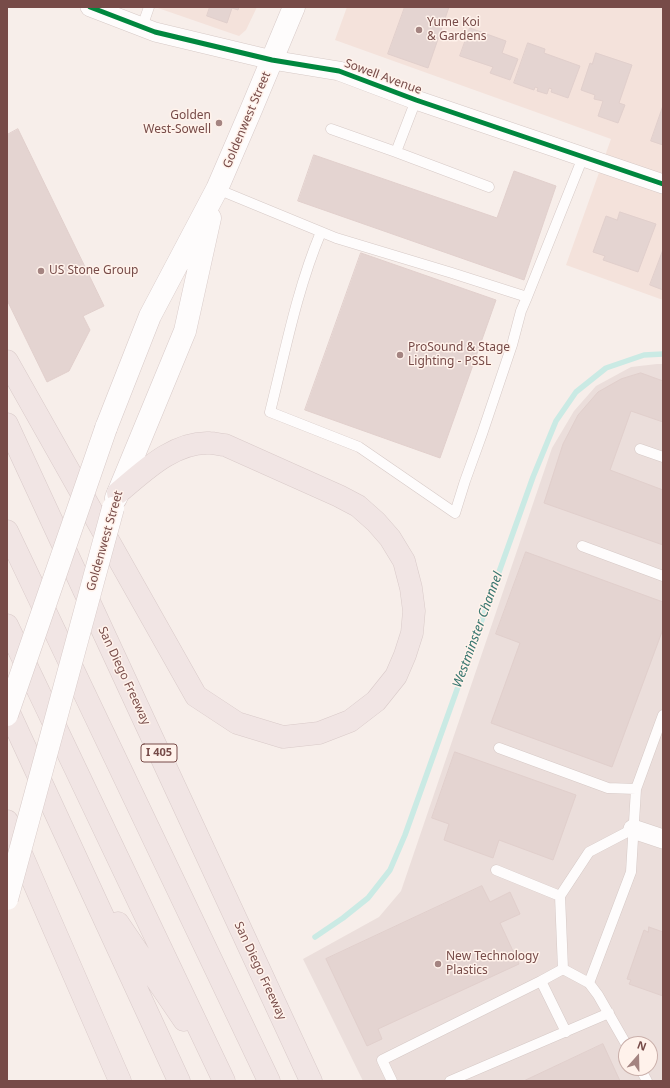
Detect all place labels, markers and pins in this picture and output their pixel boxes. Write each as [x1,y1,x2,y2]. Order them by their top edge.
place label: Yume Koi & Gardens [427,16,486,44]
marker: Yume Koi & Gardens [414,25,424,35]
place label: Golden West-Sowell [143,109,211,137]
marker: Golden West-Sowell [214,118,224,128]
place label: US Stone Group [49,264,138,278]
marker: US Stone Group [36,266,46,276]
place label: ProSound & Stage Lighting - PSSL [408,341,510,369]
marker: ProSound & Stage Lighting - PSSL [395,350,405,360]
place label: New Technology Plastics [446,950,539,978]
marker: New Technology Plastics [433,959,443,969]

